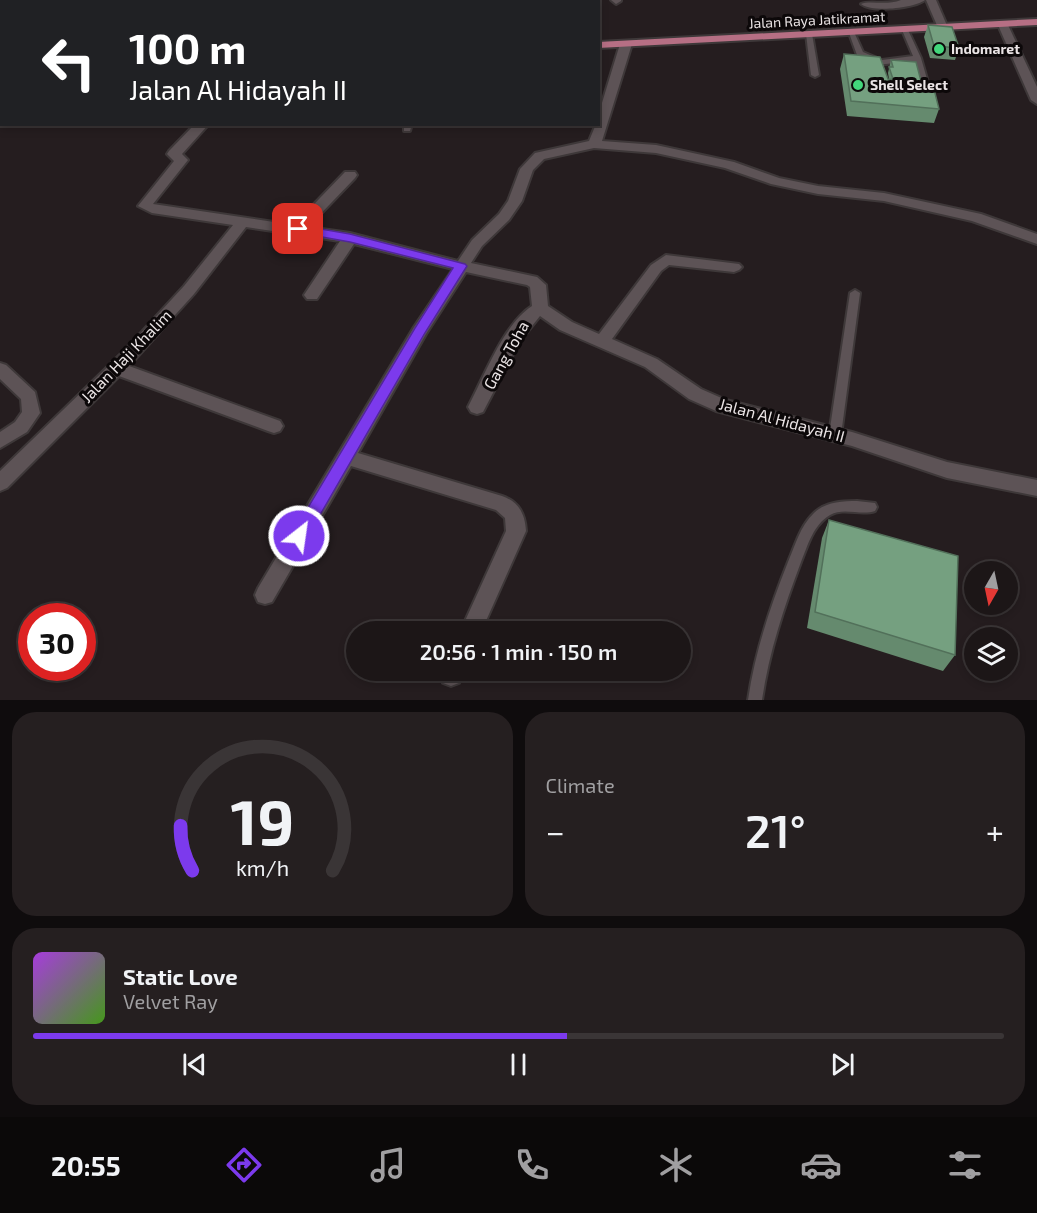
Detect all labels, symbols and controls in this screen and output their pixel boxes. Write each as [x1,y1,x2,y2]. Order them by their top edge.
street label: Jalan Raya Jatikramat [748,7,886,32]
text: 100 m [129,22,246,72]
icon: left [30,24,108,102]
place label: Indomaret [951,40,1020,57]
marker: Indomaret [932,42,946,56]
text: Jalan Al Hidayah II [129,73,347,105]
place label: Shell Select [870,76,948,93]
marker: Shell Select [851,78,865,92]
pin [272,203,323,254]
icon: arrive [281,212,314,245]
street label: Jalan Haji Khalim [76,305,176,407]
street label: Gang Toha [479,317,532,392]
street label: Jalan Al Hidayah II [717,394,847,445]
position arrow [267,504,331,568]
north arrow [964,561,1018,615]
map controls [964,561,1018,681]
speed limit sign: 30 [18,603,96,681]
button: layers [964,627,1018,681]
text: 20:56 · 1 min · 150 m [420,638,617,664]
text: Climate [546,773,615,797]
text: 19 [230,783,294,858]
text: 21° [745,803,806,857]
text: − [546,811,565,851]
text: + [986,811,1004,851]
text: km/h [236,855,289,880]
text: Static Love [123,963,238,989]
text: Velvet Ray [123,989,218,1013]
icon: previous [178,1048,211,1081]
icon: pause [502,1048,535,1081]
icon: next [826,1048,859,1081]
icon: directions [223,1144,265,1186]
icon: music [367,1144,409,1186]
icon: phone [511,1144,553,1186]
icon: climate [655,1144,697,1186]
icon: car [800,1144,842,1186]
icon: filters [944,1144,986,1186]
text: 20:55 [51,1149,121,1181]

